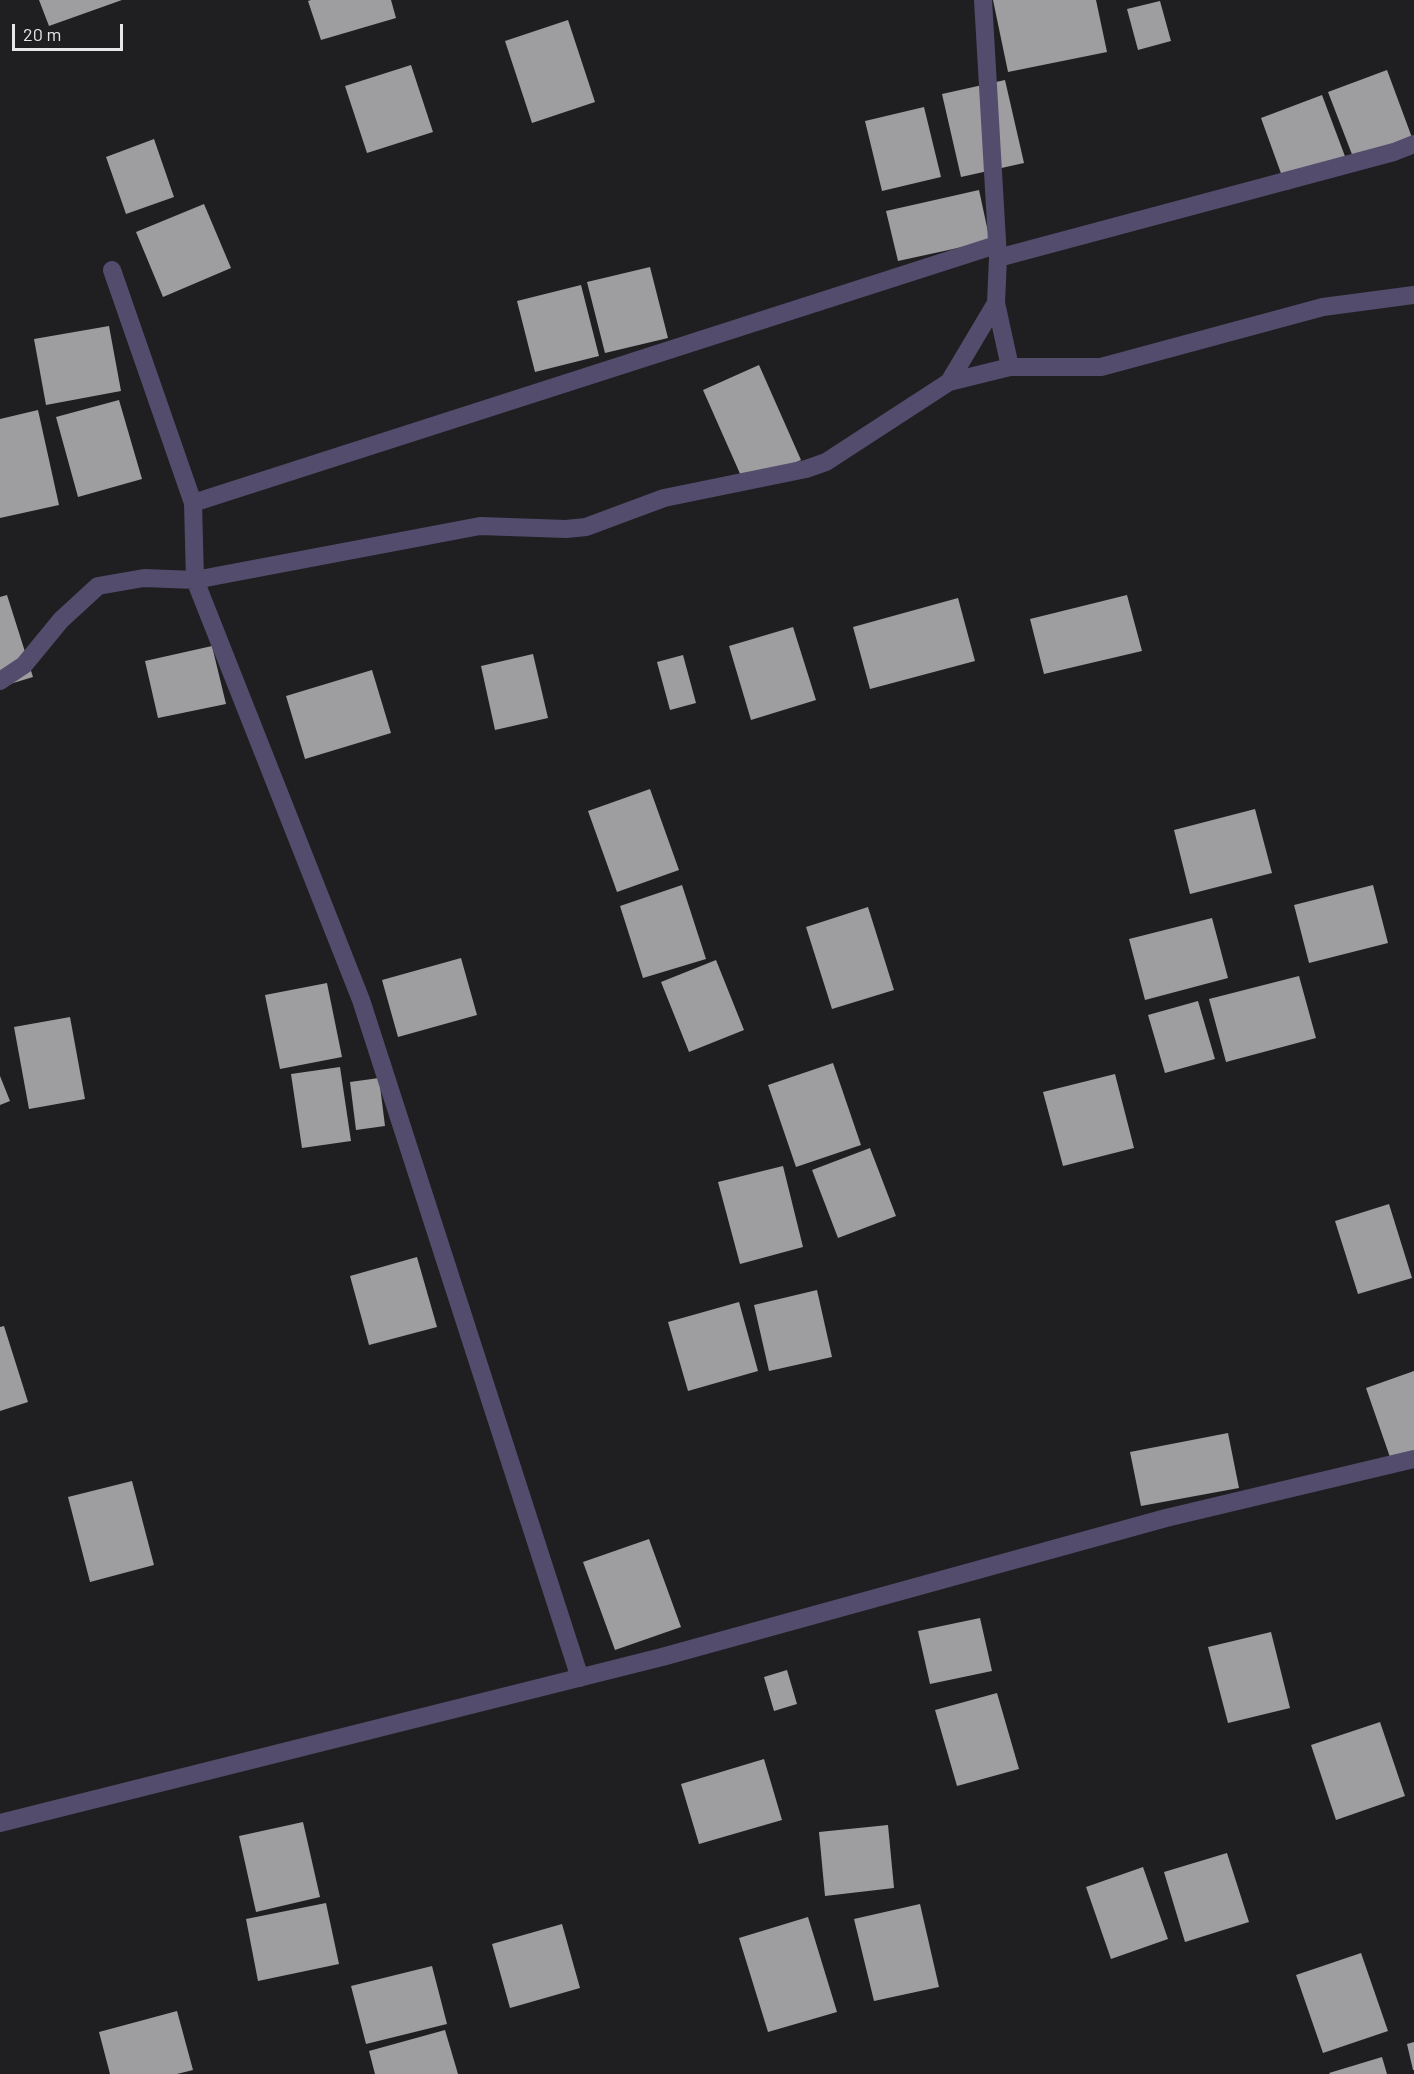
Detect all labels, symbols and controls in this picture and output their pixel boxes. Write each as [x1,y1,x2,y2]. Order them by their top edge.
scale bar [15,12,126,50]
text: 20 m [23,23,61,45]

